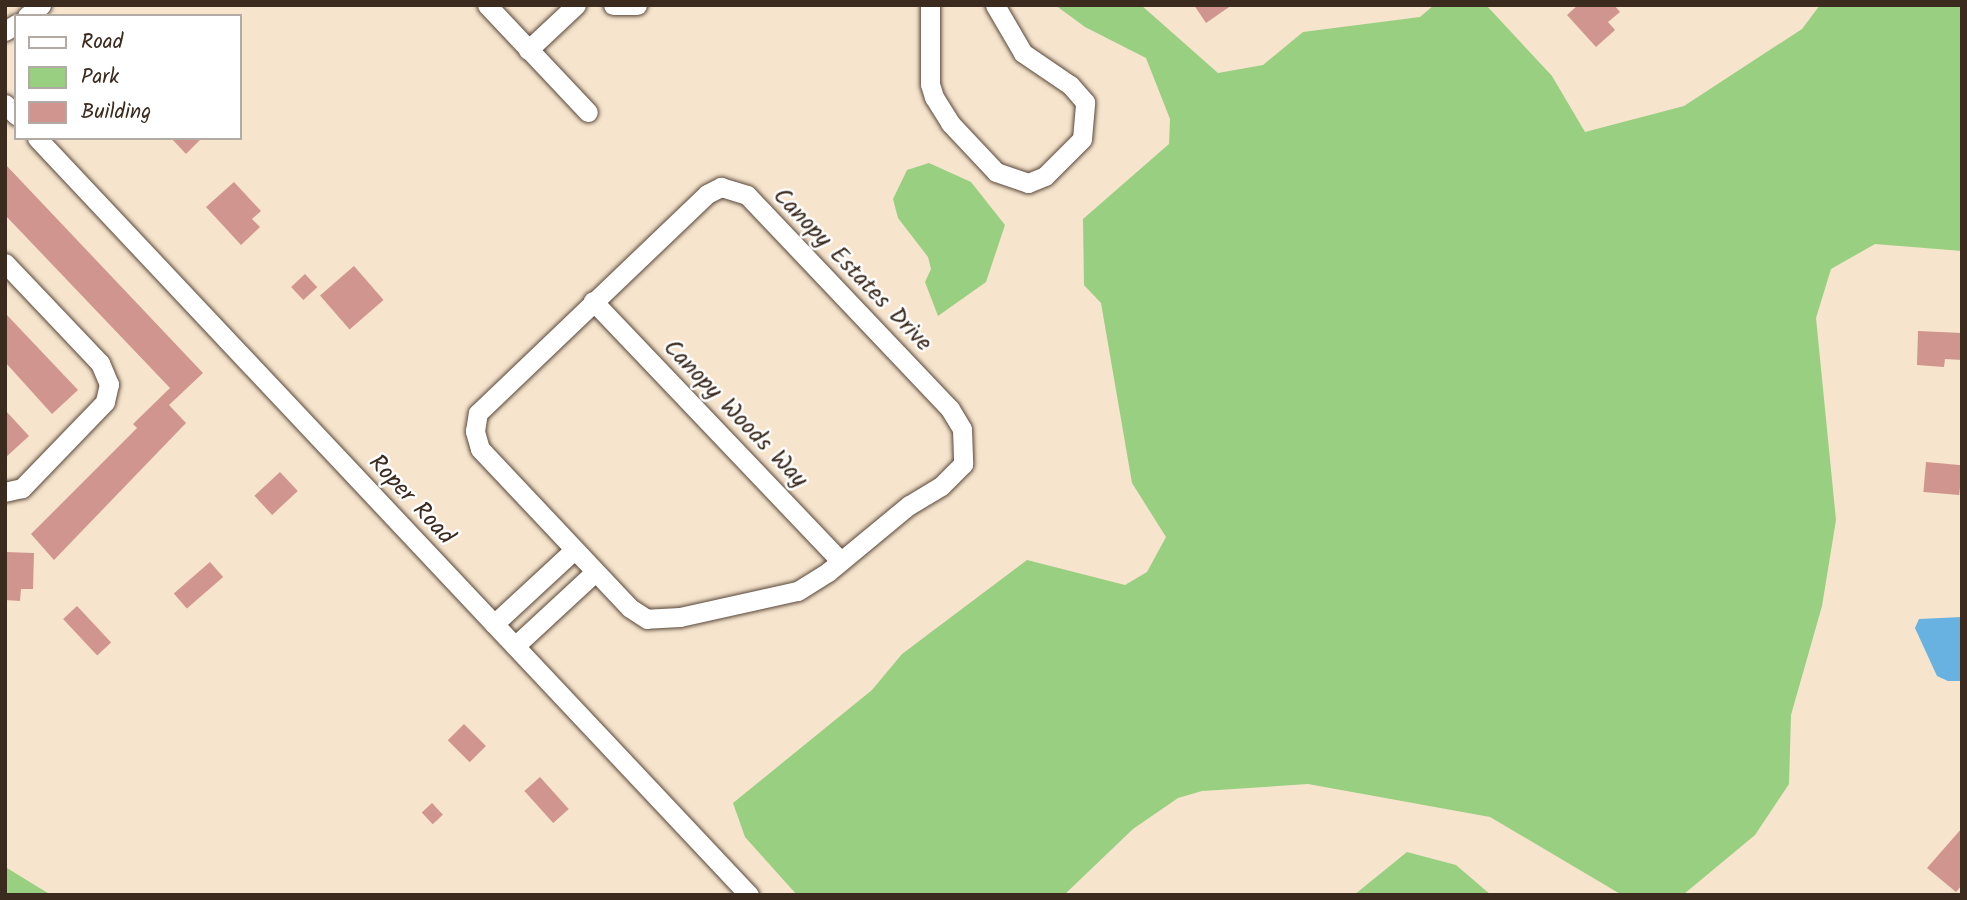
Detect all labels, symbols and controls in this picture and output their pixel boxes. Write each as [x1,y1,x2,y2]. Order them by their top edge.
legend [14,14,242,140]
text: Road [81,26,123,59]
text: Park [81,61,119,94]
text: Building [81,96,151,129]
street label: Canopy Estates Drive [766,182,938,358]
street label: Canopy Woods Way [657,334,813,494]
street label: Roper Road [362,449,460,551]

